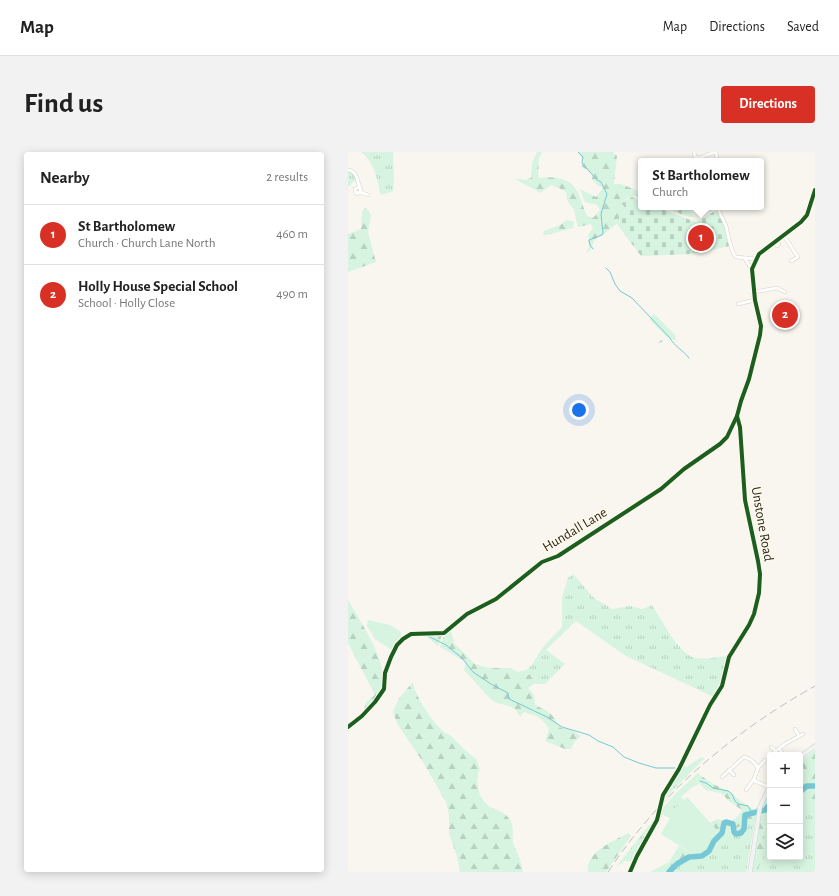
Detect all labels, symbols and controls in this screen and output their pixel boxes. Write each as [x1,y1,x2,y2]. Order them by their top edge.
text: Map [20,18,54,37]
text: Map [663,20,687,34]
text: Directions [709,20,765,34]
text: Saved [787,20,819,34]
button: Directions [721,86,815,123]
text: Find us [24,90,103,118]
popup [638,158,764,210]
text: St Bartholomew [652,168,750,183]
text: Nearby [40,169,90,186]
text: 2 results [266,171,308,184]
text: Church [652,186,688,199]
text: St Bartholomew [78,219,175,234]
pin: 1 [688,223,714,253]
text: 1 [51,228,55,241]
text: 460 m [276,228,308,241]
text: Church · Church Lane North [78,237,215,250]
text: Holly House Special School [78,279,238,294]
text: 2 [50,288,56,301]
text: 490 m [276,288,308,301]
text: School · Holly Close [78,297,175,310]
pin: 2 [772,300,798,330]
your location [569,400,589,420]
street label: Unstone Road [749,485,775,563]
street label: Hundall Lane [540,505,610,555]
map controls [767,752,803,860]
button: + [767,752,803,788]
button: − [767,788,803,824]
button: layers [767,824,803,860]

